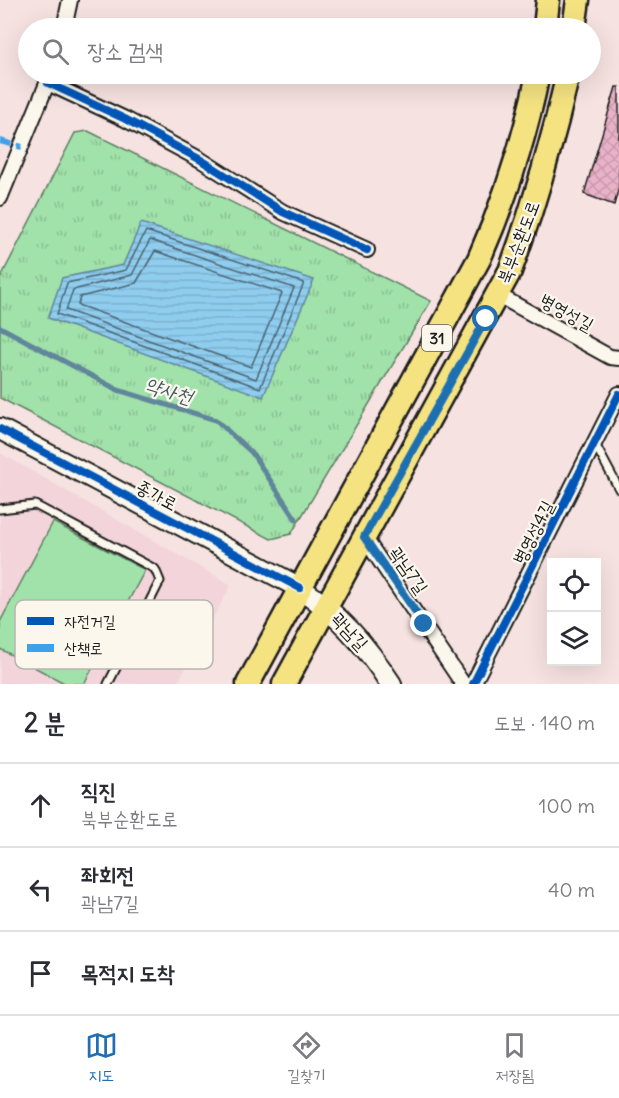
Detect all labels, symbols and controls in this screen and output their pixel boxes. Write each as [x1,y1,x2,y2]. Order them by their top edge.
search box [18,18,601,84]
icon: search [39,35,72,68]
text: 장소 검색 [87,37,163,65]
street label: 북부순환도로 [492,197,544,287]
street label: 병영성길 [536,288,598,336]
route start [472,305,498,331]
road number: 31 [422,325,452,351]
water label: 약사천 [142,371,198,410]
street label: 종가로 [132,475,182,515]
street label: 병영성4길 [507,496,559,568]
street label: 곽남7길 [385,542,434,598]
map controls [547,558,601,666]
button: locate [547,558,601,612]
legend [15,600,213,669]
street label: 곽남길 [327,607,374,655]
route end [410,610,436,636]
text: 자전거길 [64,611,116,631]
button: layers [547,612,601,666]
text: 산책로 [64,638,103,658]
text: 2 분 [24,706,65,739]
text: 도보 · 140 m [494,710,595,735]
text: 직진 [81,777,116,805]
icon: ahead [24,789,57,822]
text: 100 m [538,793,595,818]
text: 북부순환도로 [81,806,178,831]
text: 좌회전 [81,861,134,889]
icon: left [24,873,57,906]
text: 40 m [548,877,595,902]
text: 곽남7길 [81,890,139,915]
icon: arrive [24,957,57,990]
text: 목적지 도착 [81,959,175,987]
tab: 지도 [85,1029,118,1086]
tab: 길찾기 [287,1029,326,1086]
tab: 저장됨 [496,1029,534,1086]

